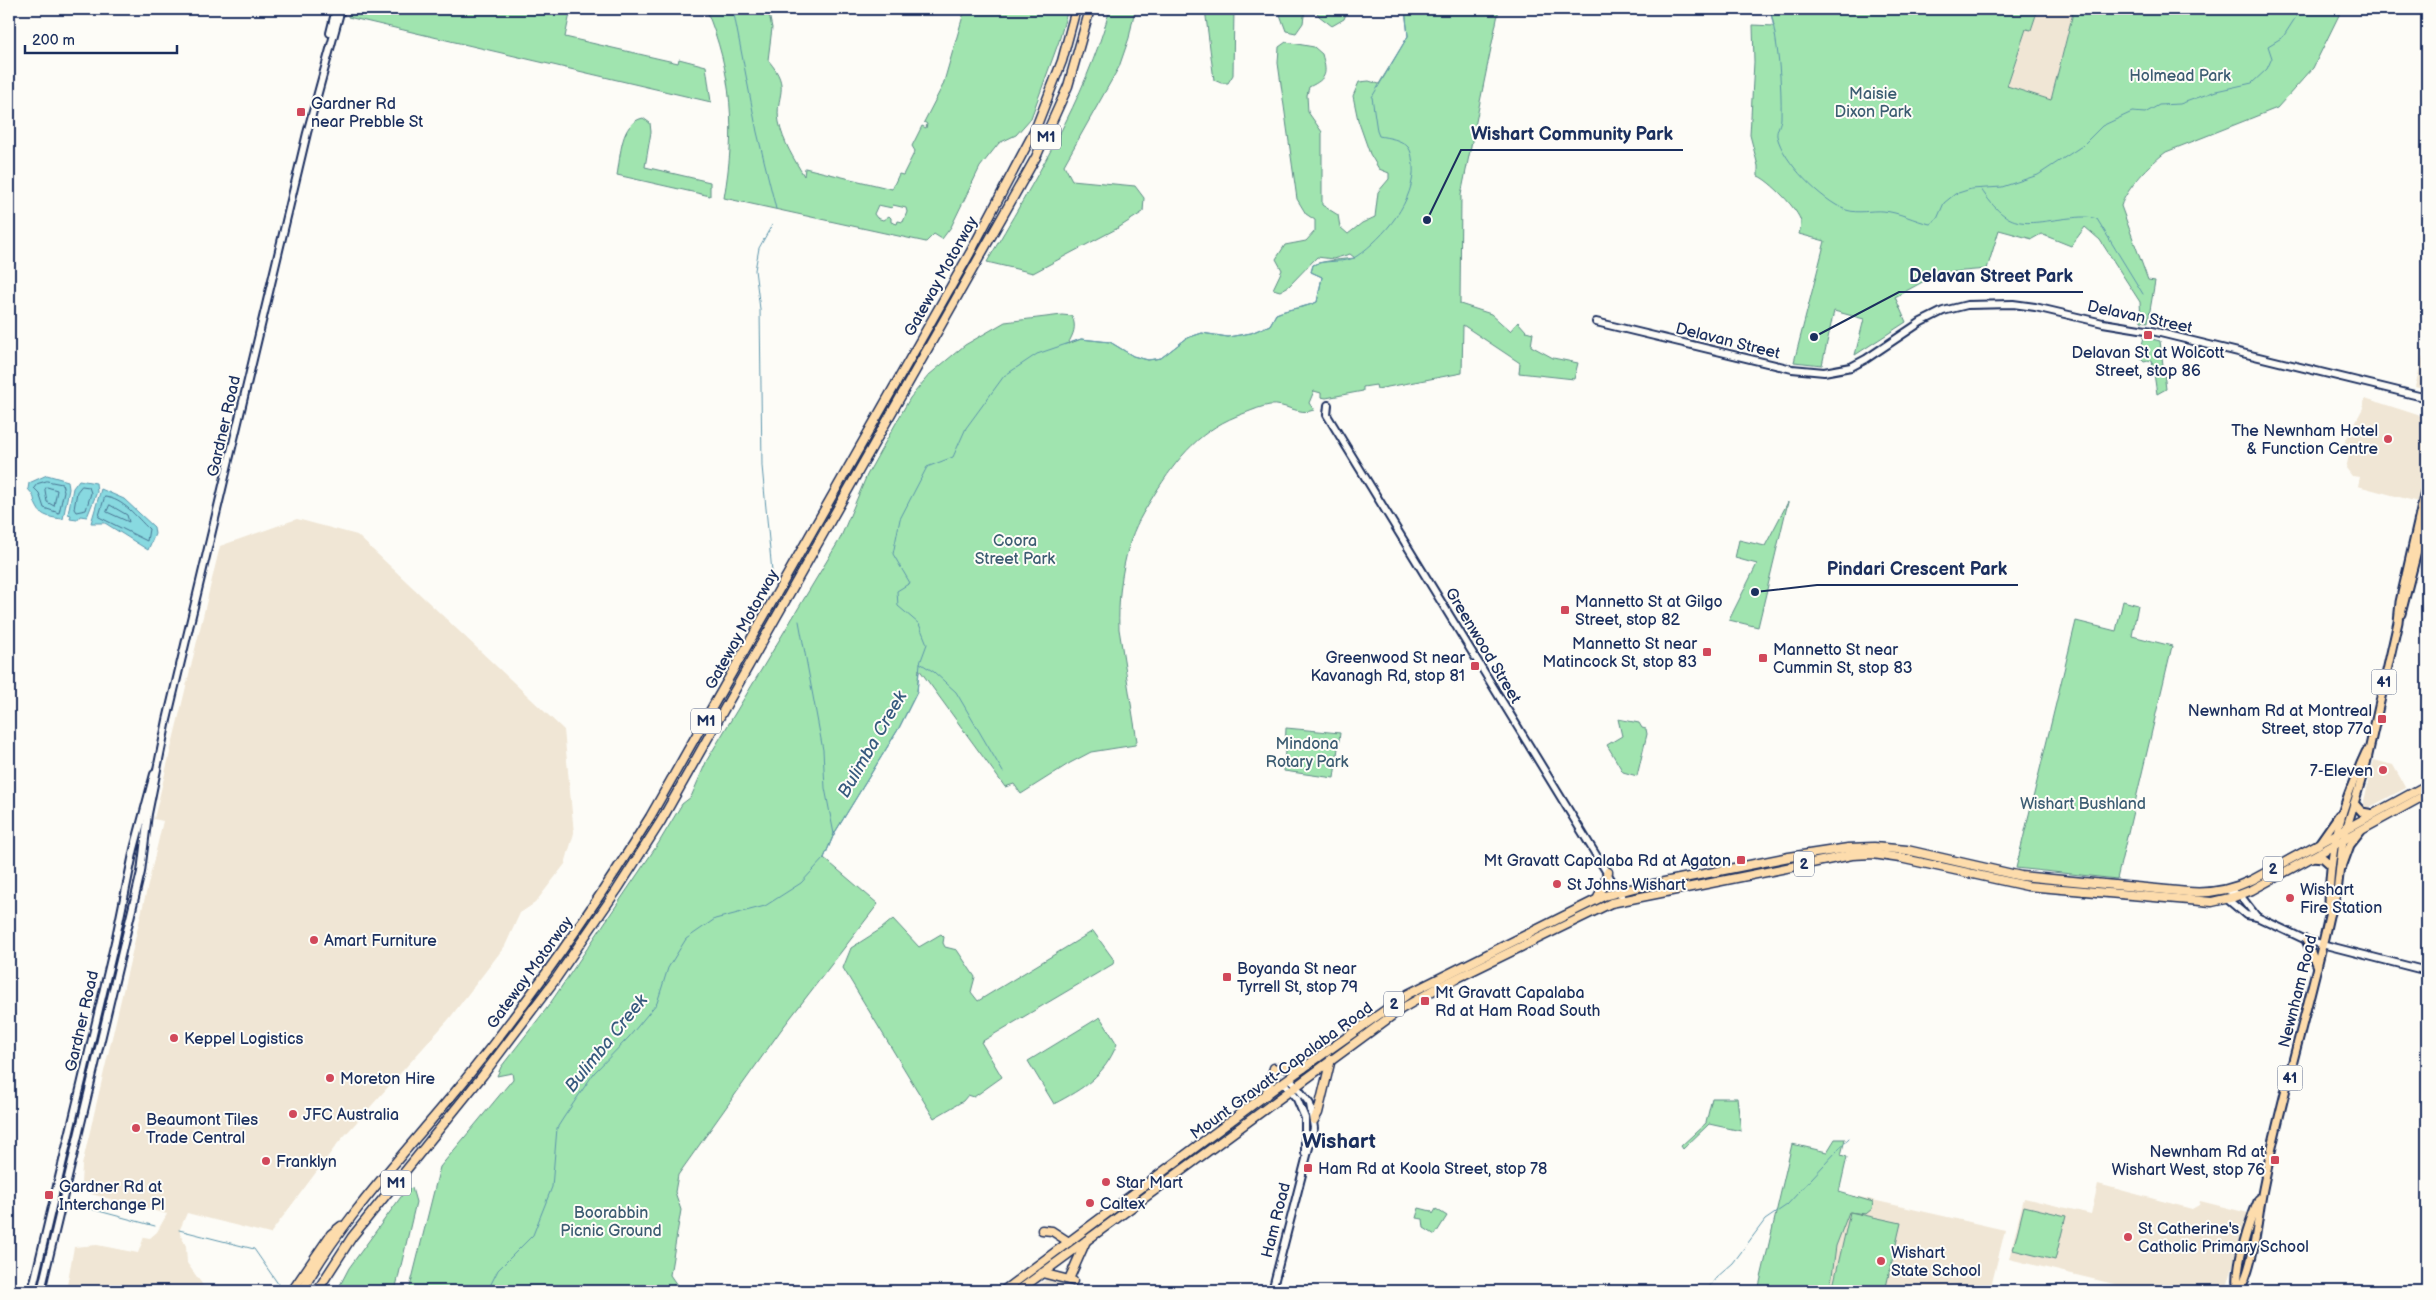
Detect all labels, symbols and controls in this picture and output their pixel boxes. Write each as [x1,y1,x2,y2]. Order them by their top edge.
scale bar [25,22,178,54]
text: 200 m [32,31,75,50]
park label: Holmead Park [2129,67,2231,86]
park label: Maisie Dixon Park [1835,85,1912,122]
place label: Gardner Rd near Prebble St [311,95,423,132]
marker: Gardner Rd near Prebble St [295,106,307,118]
callout: Wishart Community Park [1461,117,1683,150]
road number: M1 [1031,124,1061,150]
text: Wishart Community Park [1471,124,1674,145]
street label: Gateway Motorway [900,213,982,340]
callout: Delavan Street Park [1899,259,2083,292]
text: Delavan Street Park [1909,266,2073,287]
street label: Delavan Street [2085,297,2194,338]
street label: Delavan Street [1673,319,1782,364]
marker: Delavan St at Wolcott Street, stop 86 [2142,329,2154,341]
place label: Delavan St at Wolcott Street, stop 86 [2071,344,2225,381]
street label: Gardner Road [204,374,245,479]
place label: The Newnham Hotel & Function Centre [2231,422,2379,459]
marker: The Newnham Hotel & Function Centre [2382,433,2394,445]
park label: Coora Street Park [975,532,1055,569]
callout: Pindari Crescent Park [1817,552,2018,585]
text: Pindari Crescent Park [1827,559,2008,580]
street label: Gateway Motorway [701,566,783,693]
street label: Greenwood Street [1441,585,1525,707]
place label: Mannetto St at Gilgo Street, stop 82 [1575,593,1723,630]
marker: Mannetto St at Gilgo Street, stop 82 [1559,604,1571,616]
place label: Mannetto St near Matincock St, stop 83 [1542,635,1697,672]
place label: Mannetto St near Cummin St, stop 83 [1773,641,1913,678]
marker: Mannetto St near Matincock St, stop 83 [1701,646,1713,658]
place label: Greenwood St near Kavanagh Rd, stop 81 [1310,649,1465,686]
marker: Mannetto St near Cummin St, stop 83 [1757,652,1769,664]
marker: Greenwood St near Kavanagh Rd, stop 81 [1469,660,1481,672]
road number: 41 [2372,670,2396,694]
water label: Bulimba Creek [833,686,912,801]
place label: Newnham Rd at Montreal Street, stop 77a [2188,702,2372,739]
road number: M1 [691,708,721,734]
marker: Newnham Rd at Montreal Street, stop 77a [2376,713,2388,725]
park label: Mindona Rotary Park [1266,735,1349,772]
place label: 7-Eleven [2310,762,2373,781]
marker: 7-Eleven [2377,764,2389,776]
park label: Wishart Bushland [2020,795,2146,814]
place label: Mt Gravatt Capalaba Rd at Agaton [1484,852,1731,871]
road number: 2 [1794,852,1814,876]
marker: Mt Gravatt Capalaba Rd at Agaton [1735,854,1747,866]
road number: 2 [2263,856,2283,882]
place label: St Johns Wishart [1567,876,1686,895]
marker: St Johns Wishart [1551,878,1563,890]
place label: Wishart Fire Station [2300,881,2382,918]
marker: Wishart Fire Station [2284,892,2296,904]
street label: Gateway Motorway [483,912,578,1033]
place label: Amart Furniture [324,932,437,951]
street label: Newnham Road [2275,933,2322,1050]
marker: Amart Furniture [308,934,320,946]
place label: Boyanda St near Tyrrell St, stop 79 [1237,960,1358,997]
street label: Gardner Road [62,969,103,1074]
marker: Boyanda St near Tyrrell St, stop 79 [1221,971,1233,983]
place label: Mt Gravatt Capalaba Rd at Ham Road South [1435,984,1601,1021]
water label: Bulimba Creek [561,989,653,1096]
road number: 2 [1384,992,1404,1016]
marker: Mt Gravatt Capalaba Rd at Ham Road South [1419,995,1431,1007]
street label: Mount Gravatt-Capalaba Road [1187,999,1377,1144]
place label: Keppel Logistics [184,1030,303,1049]
marker: Keppel Logistics [168,1032,180,1044]
road number: 41 [2278,1066,2302,1090]
place label: Moreton Hire [340,1070,436,1089]
marker: Moreton Hire [324,1072,336,1084]
place label: JFC Australia [303,1106,399,1125]
marker: JFC Australia [287,1108,299,1120]
place label: Beaumont Tiles Trade Central [146,1111,258,1148]
marker: Beaumont Tiles Trade Central [130,1122,142,1134]
district label: Wishart [1302,1129,1376,1154]
place label: Newnham Rd at Wishart West, stop 76 [2112,1143,2265,1180]
place label: Franklyn [276,1153,337,1172]
marker: Newnham Rd at Wishart West, stop 76 [2269,1154,2281,1166]
marker: Franklyn [260,1155,272,1167]
place label: Ham Rd at Koola Street, stop 78 [1318,1160,1547,1179]
marker: Ham Rd at Koola Street, stop 78 [1302,1162,1314,1174]
road number: M1 [381,1170,411,1196]
place label: Star Mart [1116,1174,1183,1193]
marker: Star Mart [1100,1176,1112,1188]
place label: Gardner Rd at Interchange Pl [59,1178,165,1215]
street label: Ham Road [1258,1181,1295,1260]
marker: Gardner Rd at Interchange Pl [43,1189,55,1201]
place label: Caltex [1100,1195,1146,1214]
marker: Caltex [1084,1197,1096,1209]
park label: Boorabbin Picnic Ground [560,1204,662,1241]
place label: St Catherine's Catholic Primary School [2138,1220,2309,1257]
marker: St Catherine's Catholic Primary School [2122,1231,2134,1243]
place label: Wishart State School [1891,1244,1981,1281]
marker: Wishart State School [1875,1255,1887,1267]

